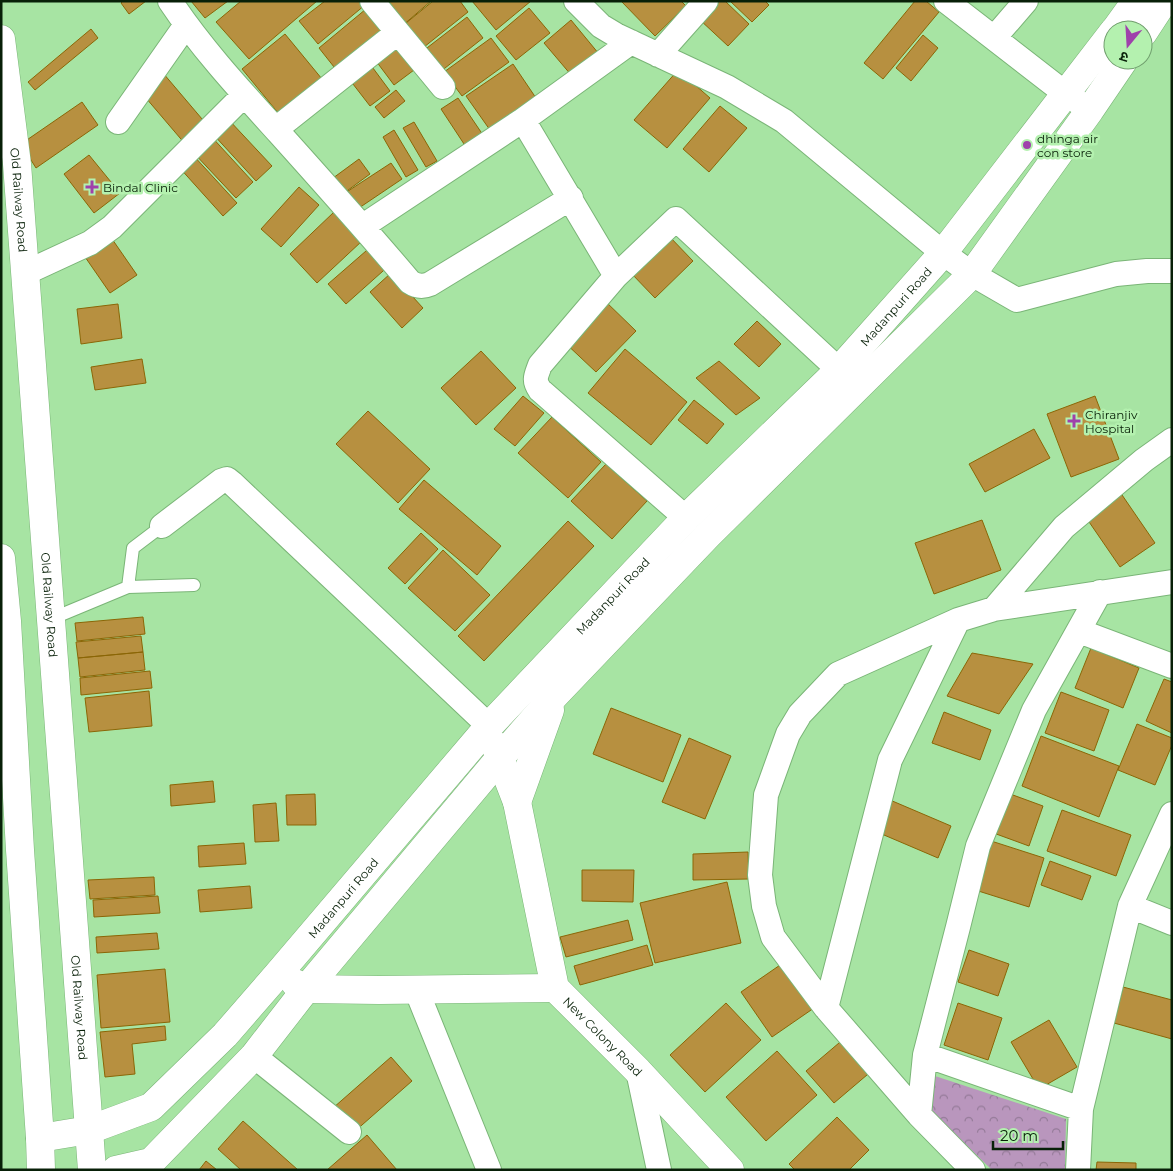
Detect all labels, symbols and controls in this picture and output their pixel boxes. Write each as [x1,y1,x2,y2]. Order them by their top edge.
north arrow [1103,20,1153,70]
text: उ [1117,47,1131,67]
place label: dhinga air con store [1037,131,1098,160]
marker: dhinga air con store [1021,139,1033,151]
street label: Old Railway Road [7,147,31,253]
marker: Bindal Clinic [85,180,99,194]
place label: Bindal Clinic [103,180,178,195]
street label: Madanpuri Road [857,264,935,349]
place label: Chiranjiv Hospital [1085,407,1138,436]
marker: Chiranjiv Hospital [1067,414,1081,428]
street label: Old Railway Road [38,552,61,658]
street label: Madanpuri Road [572,554,653,637]
street label: Madanpuri Road [305,855,381,941]
street label: Old Railway Road [69,955,91,1061]
street label: New Colony Road [560,993,646,1079]
scale bar [993,1118,1063,1150]
text: 20 m [1000,1126,1038,1145]

